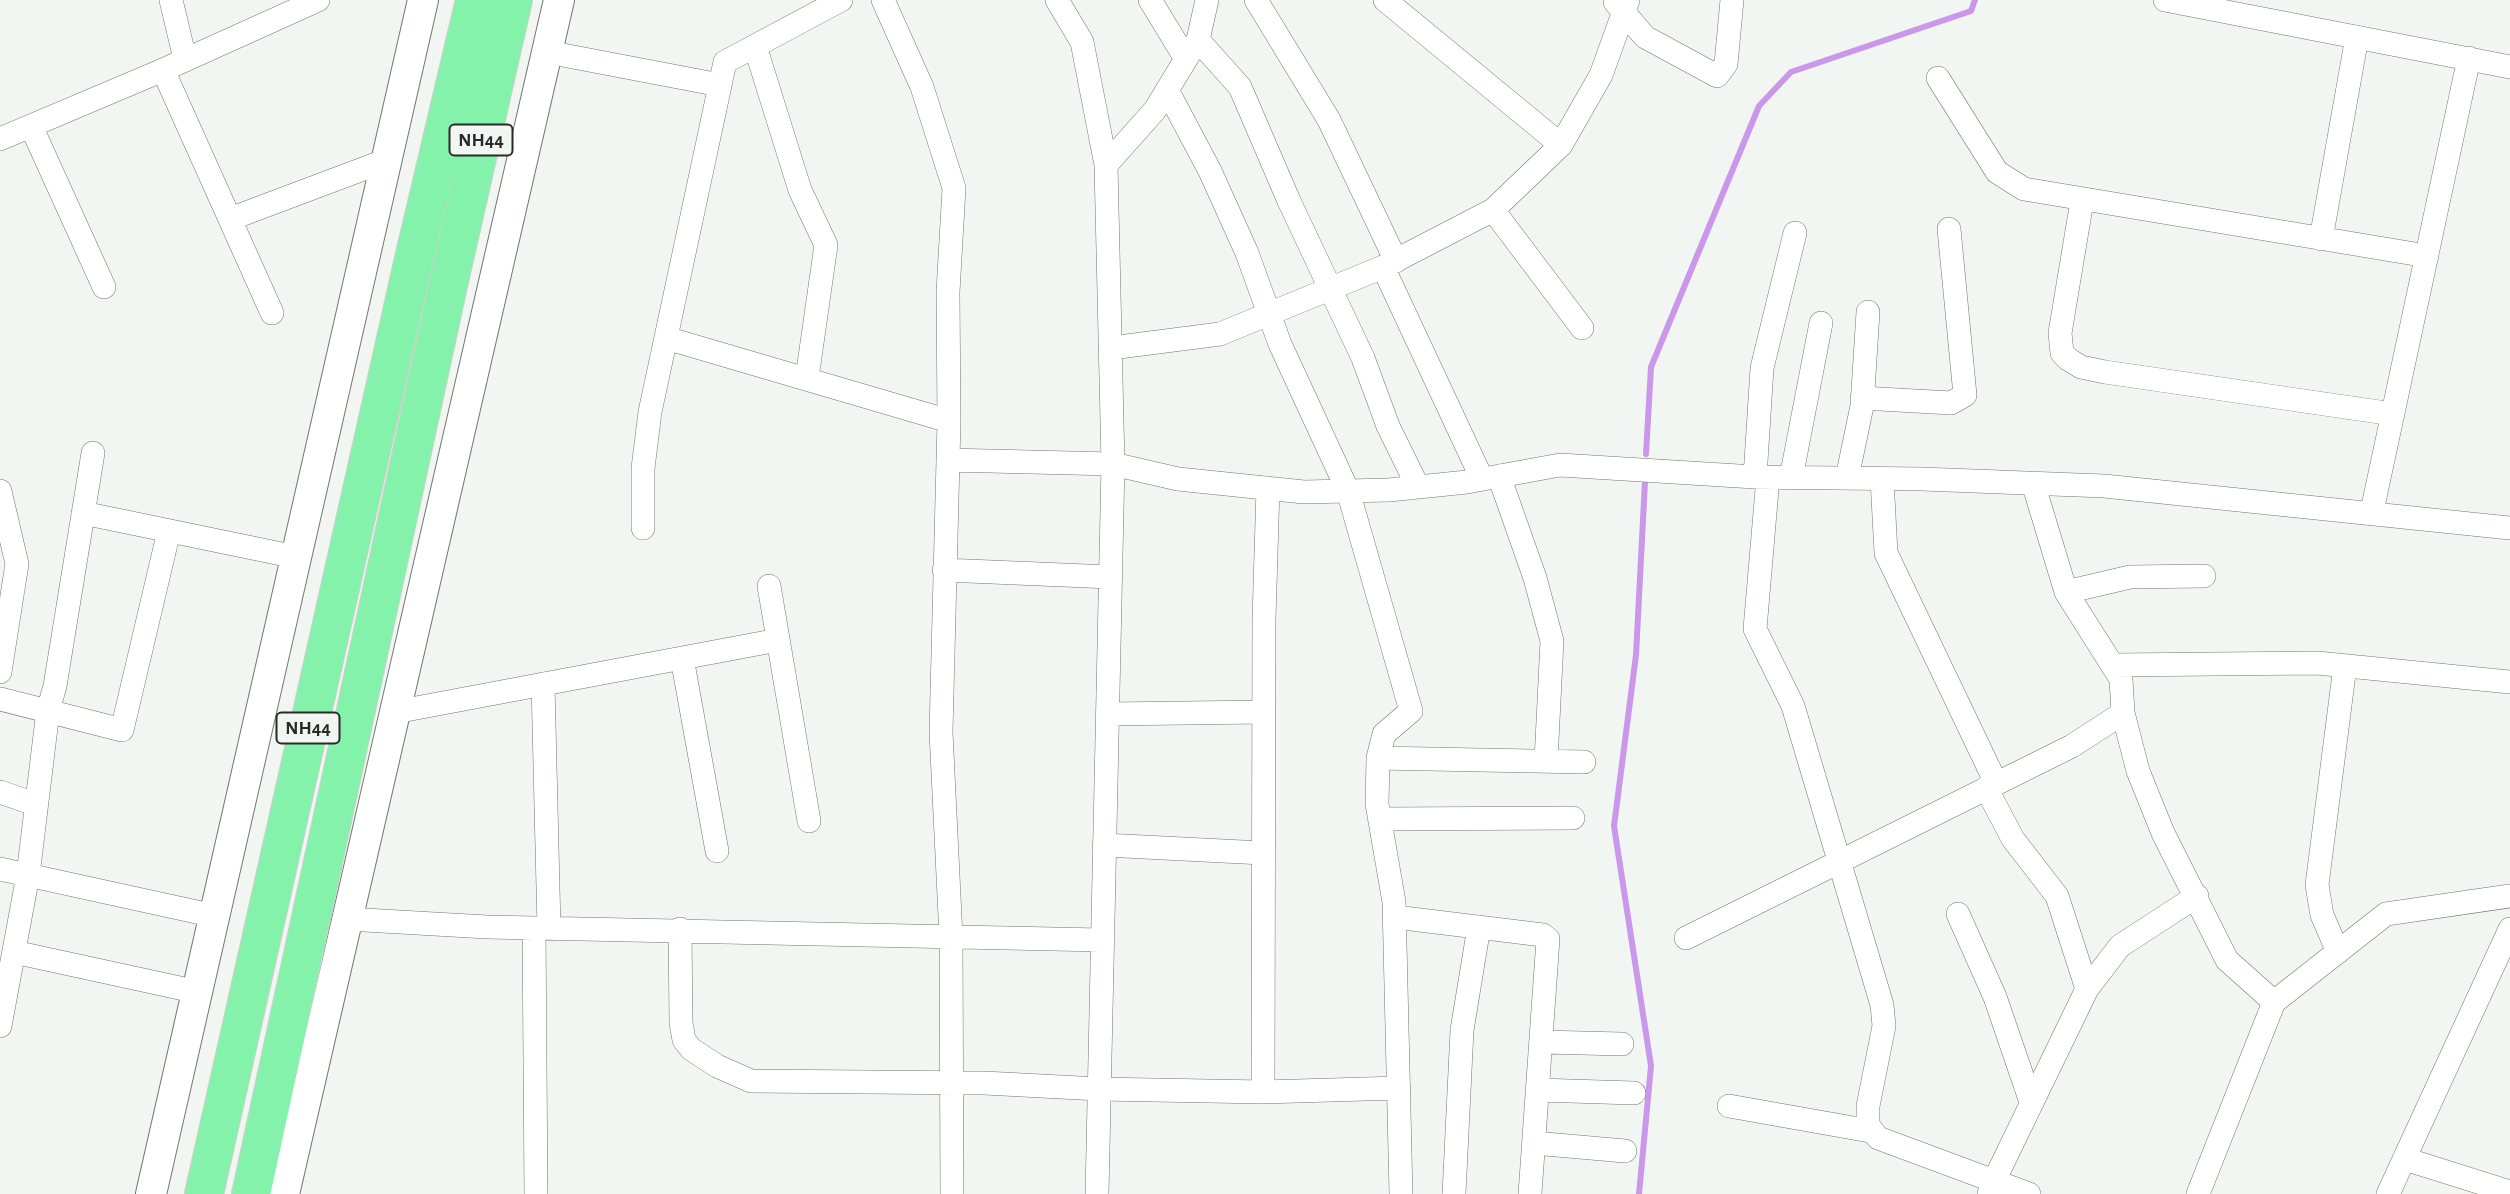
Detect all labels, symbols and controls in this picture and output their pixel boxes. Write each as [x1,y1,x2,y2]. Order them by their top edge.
road number: NH44 [449,124,512,156]
road number: NH44 [276,712,340,744]

